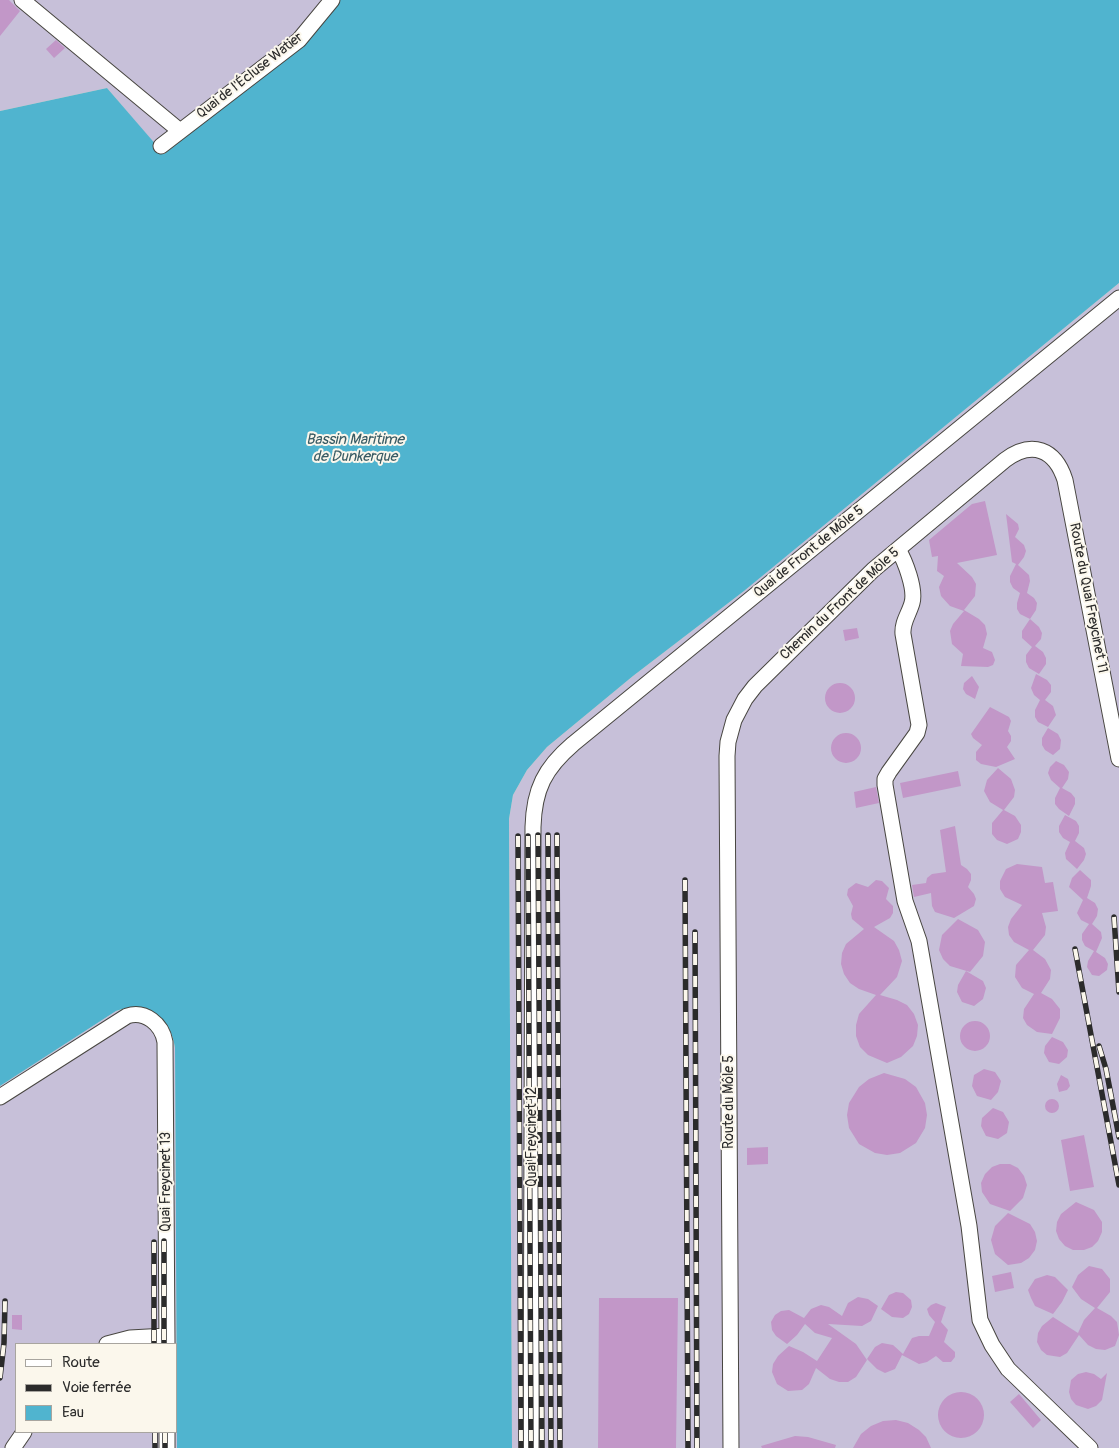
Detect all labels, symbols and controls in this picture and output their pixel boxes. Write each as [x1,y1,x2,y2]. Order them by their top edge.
street label: Quai de l'Écluse Watier [193,29,307,123]
water label: Bassin Maritime de Dunkerque [306,431,404,466]
street label: Quai de Front de Môle 5 [750,502,868,602]
street label: Route du Quai Freycinet 11 [1065,521,1111,675]
street label: Chemin du Front de Môle 5 [777,544,903,664]
street label: Route du Môle 5 [721,1055,737,1149]
street label: Quai Freycinet 12 [524,1087,540,1187]
street label: Quai Freycinet 13 [158,1132,174,1232]
legend [15,1343,178,1433]
text: Route [62,1353,100,1372]
text: Voie ferrée [62,1378,131,1397]
text: Eau [62,1403,84,1422]

